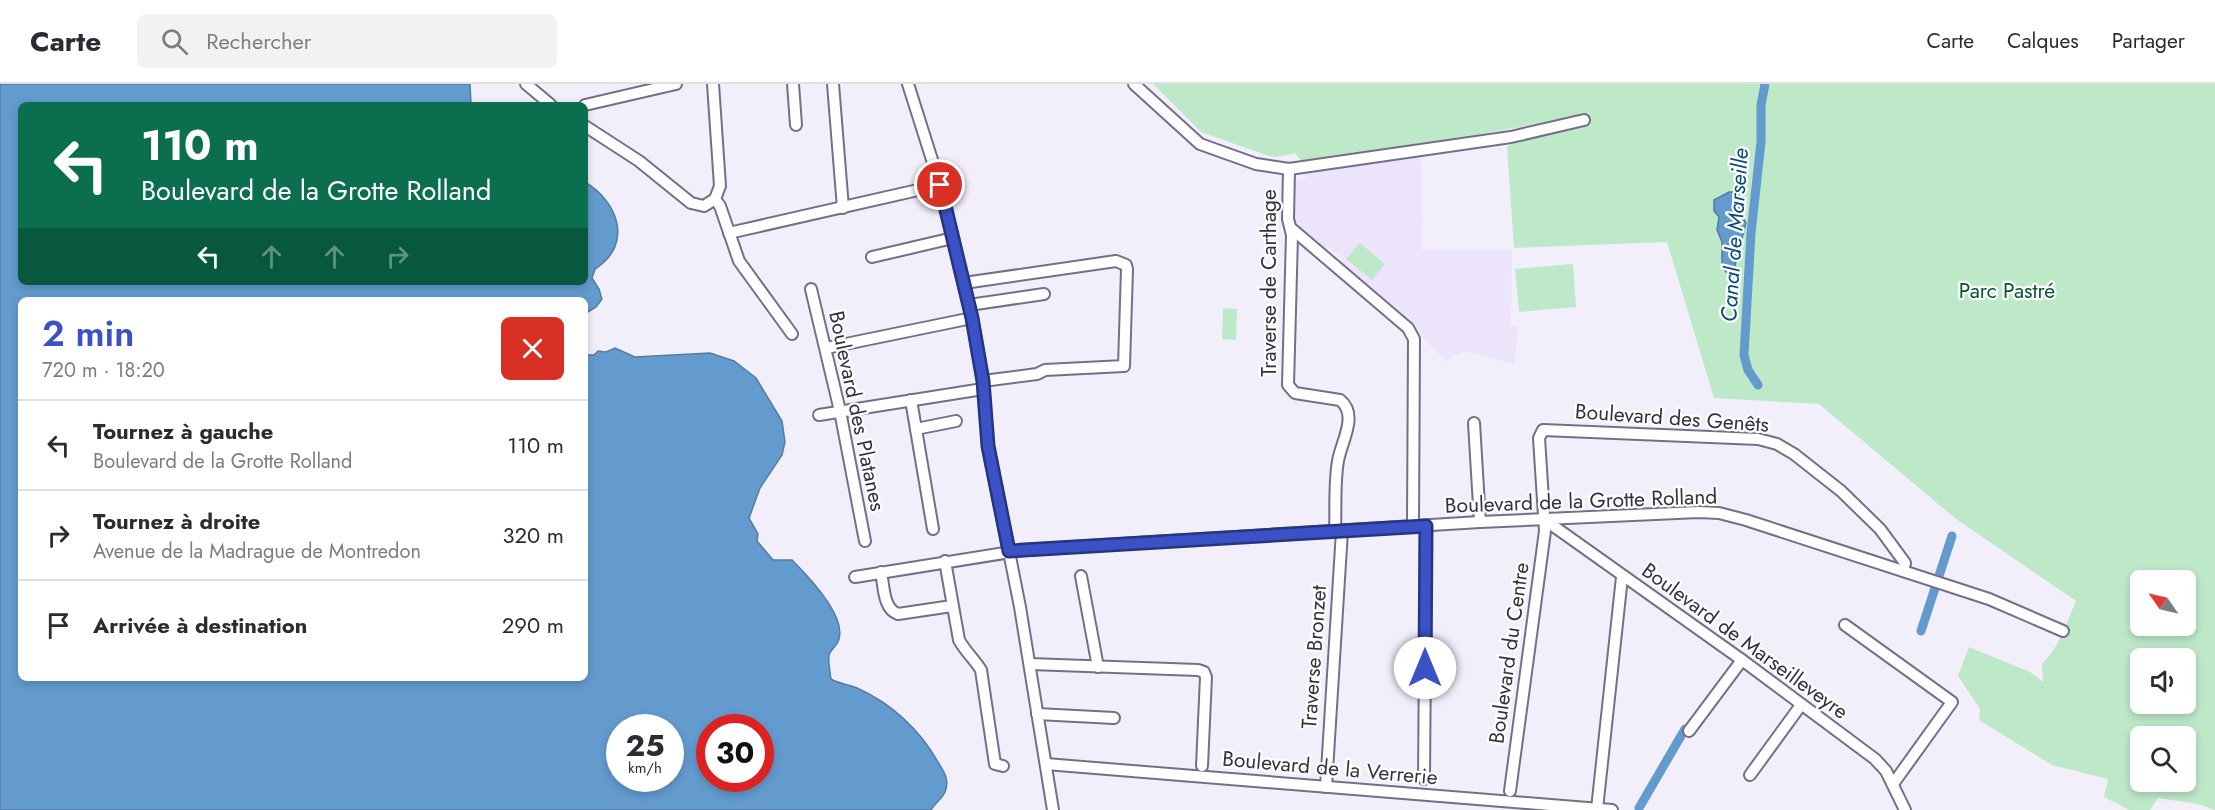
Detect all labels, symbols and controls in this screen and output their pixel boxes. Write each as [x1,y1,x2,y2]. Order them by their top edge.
search box [137,14,557,68]
text: Carte [30,21,101,62]
icon: search [158,25,191,58]
text: Rechercher [206,25,311,57]
text: Carte [1927,26,1974,56]
text: Calques [2007,26,2079,56]
text: Partager [2112,26,2185,56]
text: 110 m [141,115,259,176]
icon: left [42,126,120,204]
water label: Canal de Marseille [1712,147,1756,323]
pin [914,159,965,210]
icon: arrive [923,168,956,201]
text: Boulevard de la Grotte Rolland [141,171,491,210]
street label: Traverse de Carthage [1254,189,1284,377]
icon: left [192,240,225,273]
icon: ahead [255,240,288,273]
icon: ahead [318,240,351,273]
icon: right [381,240,414,273]
park label: Parc Pastré [1959,276,2055,306]
text: 2 min [42,307,134,359]
street label: Boulevard des Platanes [821,308,893,514]
button: close [501,317,564,380]
text: 720 m · 18:20 [42,356,165,385]
street label: Boulevard des Genêts [1574,396,1770,440]
text: Tournez à gauche [93,415,273,447]
icon: left [42,429,75,462]
text: 110 m [507,429,564,461]
text: Boulevard de la Grotte Rolland [93,447,353,476]
street label: Boulevard de la Grotte Rolland [1444,481,1718,521]
text: Tournez à droite [93,505,260,537]
icon: right [42,519,75,552]
text: 320 m [503,519,564,551]
text: Avenue de la Madrague de Montredon [93,537,421,566]
street label: Boulevard de Marseilleveyre [1635,556,1855,726]
street label: Boulevard du Centre [1481,560,1537,746]
north arrow [2130,570,2196,636]
map controls [2130,570,2196,792]
street label: Traverse Bronzet [1294,584,1334,730]
icon: arrive [42,609,75,642]
text: Arrivée à destination [93,609,307,641]
text: 290 m [502,609,564,641]
position arrow [1393,636,1457,700]
button: sound [2130,648,2196,714]
speed limit sign: 30 [696,714,774,792]
text: 25 [625,724,665,767]
button: search [2130,726,2196,792]
street label: Boulevard de la Verrerie [1221,744,1439,792]
text: km/h [628,757,662,779]

